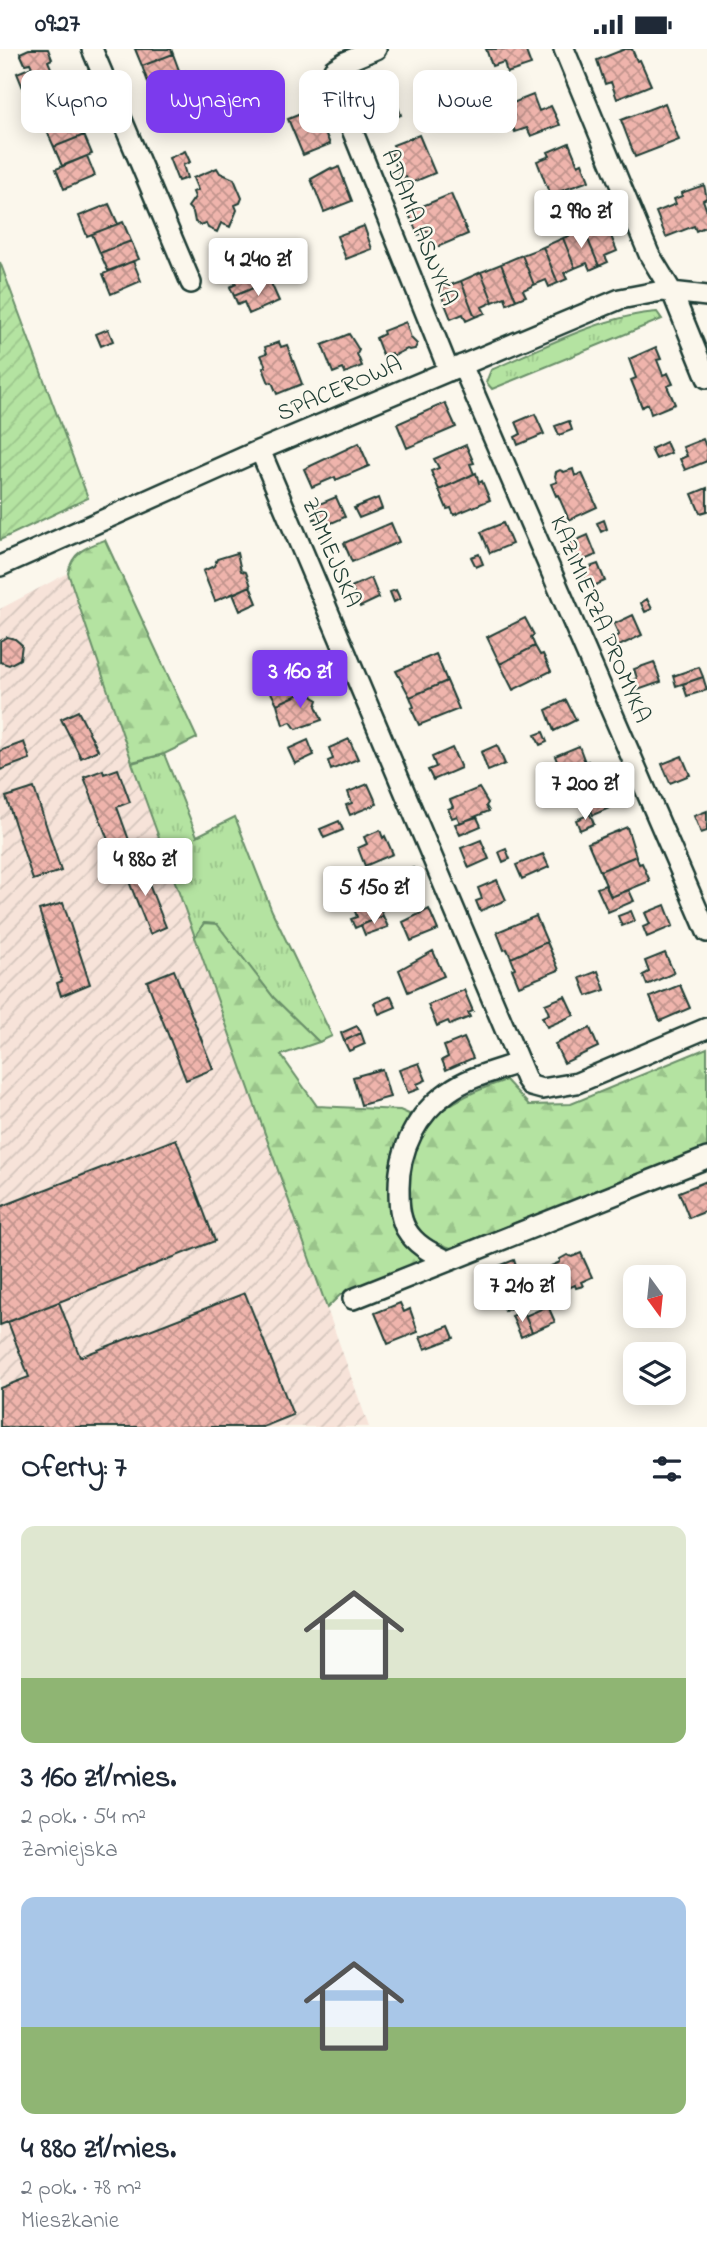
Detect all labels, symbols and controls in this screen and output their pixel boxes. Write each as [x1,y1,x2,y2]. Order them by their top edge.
text: 09:27 [35,6,80,44]
chip: Kupno [21,70,132,133]
chip: Wynajem [146,70,285,133]
chip: Filtry [299,70,399,133]
chip: Nowe [413,70,517,133]
street label: ADAMA ASNYKA [371,144,465,312]
pin: 2 990 zł [509,191,653,250]
text: 2 990 zł [550,196,612,229]
pin: 4 240 zł [186,239,330,298]
text: 4 240 zł [225,244,291,277]
street label: SPACEROWA [272,348,408,432]
street label: ZAMIEJSKA [291,492,369,614]
street label: KAZIMIERZA PROMYKA [540,511,658,729]
pin: 3 160 zł [228,651,372,710]
text: 3 160 zł [268,656,332,689]
pin: 7 200 zł [513,763,657,822]
text: 7 200 zł [551,768,619,801]
pin: 4 880 zł [73,839,217,898]
text: 4 880 zł [113,844,177,877]
pin: 5 150 zł [302,867,446,926]
text: 5 150 zł [339,872,409,905]
pin: 7 210 zł [450,1265,594,1324]
north arrow [623,1265,686,1328]
map controls [623,1265,686,1405]
text: 7 210 zł [490,1270,554,1303]
button: layers [623,1342,686,1405]
text: Oferty: 7 [21,1447,127,1491]
icon: filters [648,1450,686,1488]
icon: home [291,1572,417,1698]
text: 3 160 zł/mies. [21,1757,176,1801]
text: 2 pok. · 54 m² [21,1801,146,1834]
text: Zamiejska [21,1834,118,1867]
icon: home [291,1943,417,2069]
text: 4 880 zł/mies. [21,2128,176,2172]
text: 2 pok. · 78 m² [21,2172,142,2205]
text: Mieszkanie [21,2205,119,2238]

